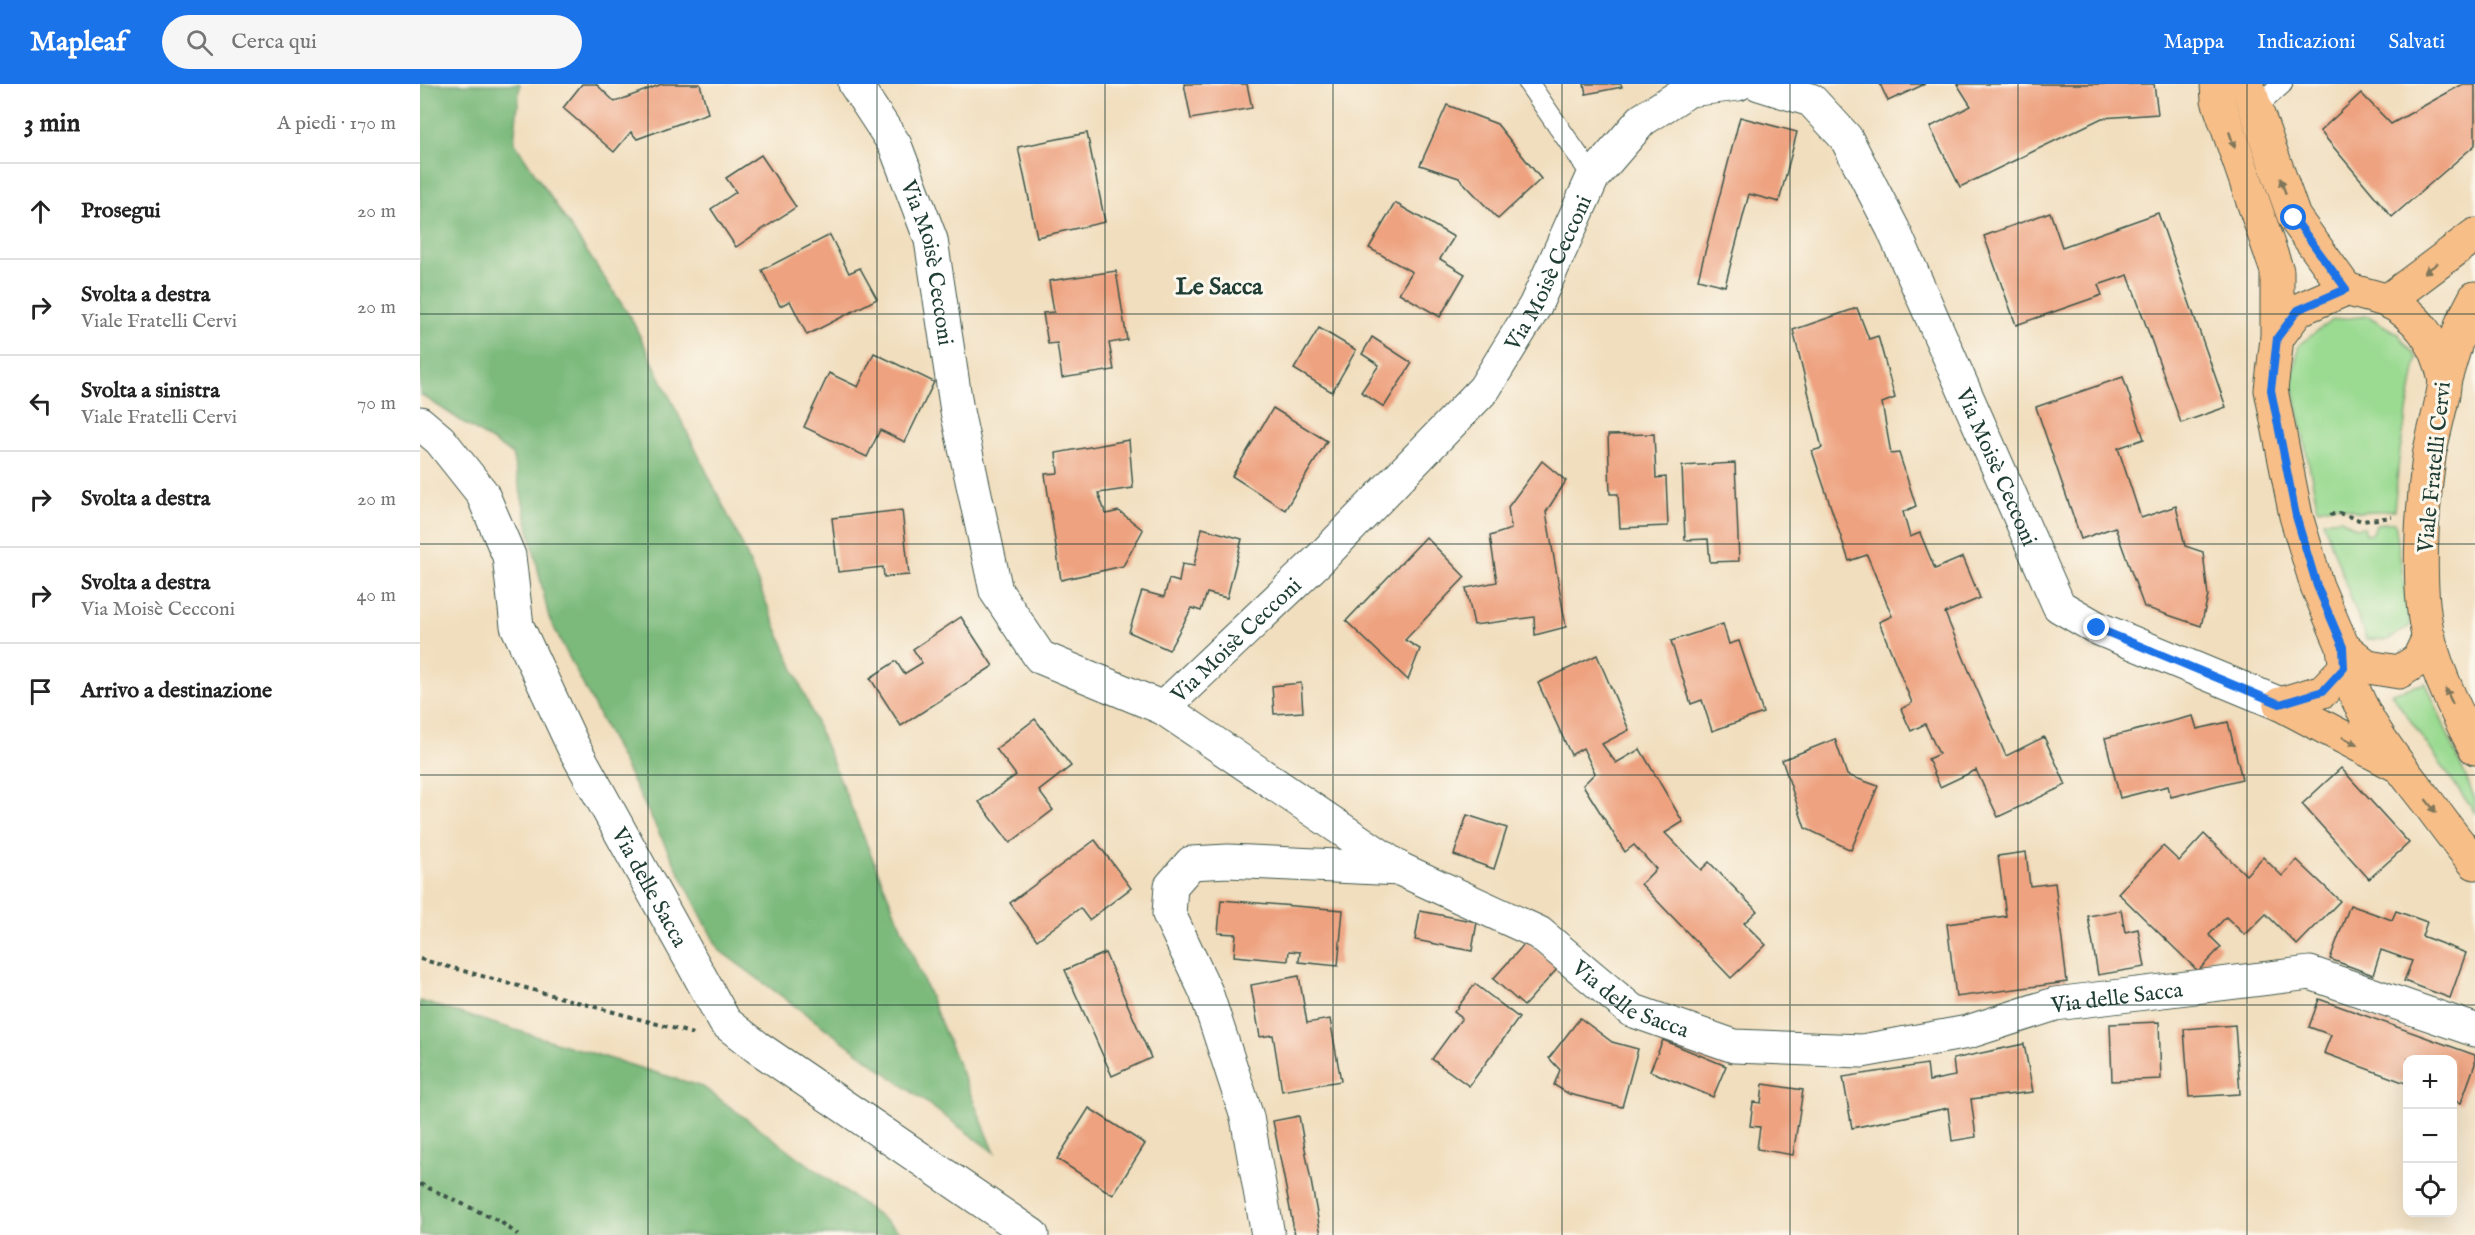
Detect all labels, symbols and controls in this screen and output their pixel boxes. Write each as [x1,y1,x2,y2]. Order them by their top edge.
search box [162,15,582,69]
text: Mapleaf [30,25,126,60]
icon: search [183,26,216,59]
text: Cerca qui [231,28,317,56]
text: Mappa [2164,29,2224,56]
text: Indicazioni [2257,29,2356,56]
text: Salvati [2389,29,2445,56]
text: 3 min [24,107,80,140]
text: A piedi · 170 m [277,111,396,136]
one-way arrow [2228,131,2238,149]
street label: Via Moisè Cecconi [893,176,959,348]
one-way arrow [2278,177,2288,195]
street label: Via Moisè Cecconi [1499,191,1599,357]
icon: ahead [24,195,57,228]
text: Prosegui [81,197,161,225]
text: 20 m [357,199,396,224]
route start [2280,204,2306,230]
one-way arrow [2423,262,2439,274]
district label: Le Sacca [1175,272,1263,303]
text: Svolta a destra [81,281,210,309]
icon: right [24,291,57,324]
text: 20 m [357,295,396,320]
text: Viale Fratelli Cervi [81,309,237,334]
text: Svolta a sinistra [81,377,220,405]
street label: Viale Fratelli Cervi [2412,380,2458,555]
street label: Via Moisè Cecconi [1948,383,2043,551]
icon: left [24,387,57,420]
text: 70 m [357,391,396,416]
text: Viale Fratelli Cervi [81,405,237,430]
icon: right [24,483,57,516]
text: Svolta a destra [81,485,210,513]
text: 20 m [357,487,396,512]
text: Svolta a destra [81,569,210,597]
street label: Via Moisè Cecconi [1165,572,1308,710]
icon: right [24,579,57,612]
text: 40 m [357,583,396,608]
text: Via Moisè Cecconi [81,597,235,622]
route end [2083,614,2109,640]
icon: arrive [24,675,57,708]
text: Arrivo a destinazione [81,677,272,705]
one-way arrow [2445,687,2454,704]
one-way arrow [2342,736,2359,746]
one-way arrow [2424,799,2436,814]
street label: Via delle Sacca [604,822,693,953]
street label: Via delle Sacca [1565,954,1693,1045]
street label: Via delle Sacca [2048,977,2185,1020]
map controls [2403,1055,2457,1217]
button: + [2403,1055,2457,1109]
button: − [2403,1109,2457,1163]
button: locate [2403,1163,2457,1217]

